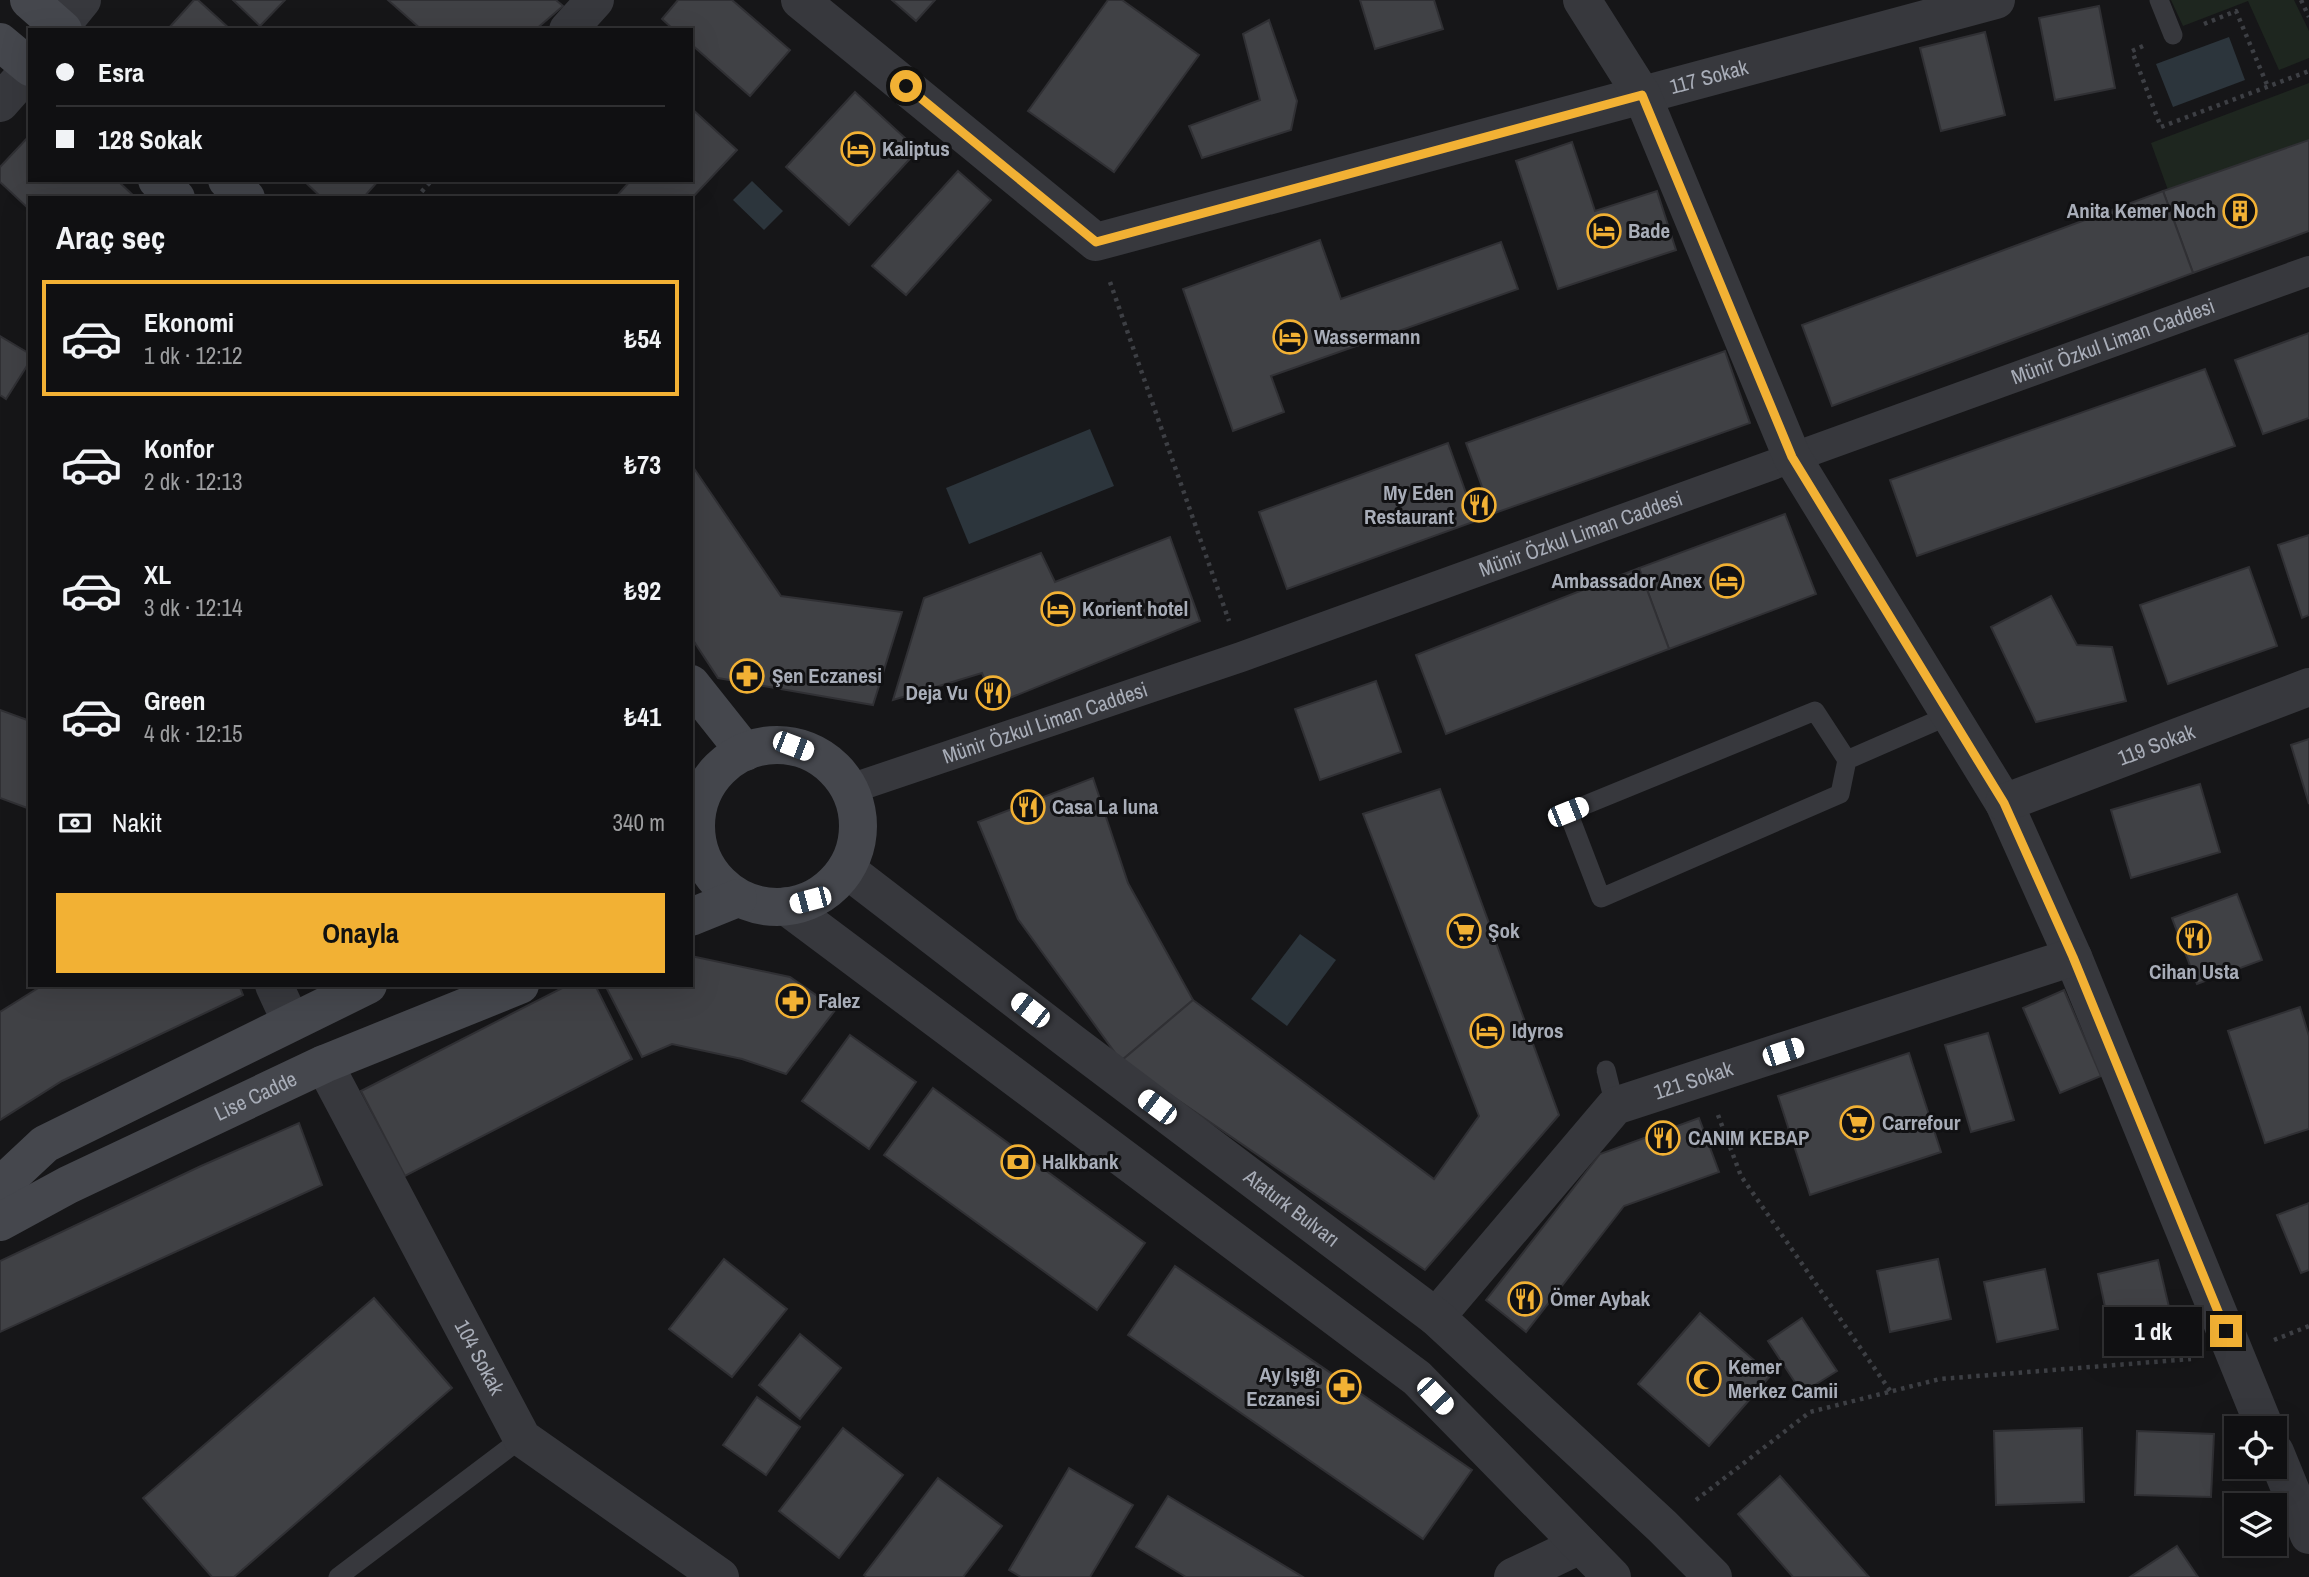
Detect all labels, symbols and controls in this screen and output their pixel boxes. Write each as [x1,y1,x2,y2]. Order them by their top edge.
street label: 117 Sokak [1666,52,1752,101]
text: Esra [98,55,144,90]
route start [890,70,922,102]
text: 128 Sokak [98,122,202,157]
hotel icon: Kaliptus [839,130,877,168]
place label: Kaliptus [882,134,950,163]
building icon: Anita Kemer Noch [2221,192,2259,230]
place label: Anita Kemer Noch [2067,196,2216,225]
hotel icon: Bade [1585,212,1623,250]
text: Araç seç [56,216,165,259]
place label: Bade [1628,216,1670,245]
street label: Münir Özkul Liman Caddesi [2007,291,2219,391]
text: Ekonomi [144,305,234,340]
icon: car [60,307,123,370]
hotel icon: Wassermann [1271,318,1309,356]
text: ₺54 [624,321,661,356]
place label: Wassermann [1314,322,1421,351]
text: 1 dk · 12:12 [144,340,243,371]
text: Konfor [144,431,214,466]
icon: car [60,433,123,496]
text: ₺73 [624,447,661,482]
text: 2 dk · 12:13 [144,466,243,497]
place label: My Eden Restaurant [1364,478,1454,531]
street label: Münir Özkul Liman Caddesi [1475,484,1686,584]
restaurant icon: My Eden Restaurant [1460,486,1498,524]
text: XL [144,557,171,592]
icon: car [60,559,123,622]
hotel icon: Ambassador Anex [1708,562,1746,600]
place label: Ambassador Anex [1551,566,1702,595]
text: ₺92 [624,573,661,608]
hotel icon: Korient hotel [1039,590,1077,628]
text: 3 dk · 12:14 [144,592,243,623]
place label: Korient hotel [1082,594,1188,623]
pharmacy icon: Şen Eczanesi [728,657,766,695]
place label: Şen Eczanesi [772,661,882,690]
restaurant icon: Deja Vu [974,674,1012,712]
street label: Münir Özkul Liman Caddesi [939,675,1151,771]
place label: Deja Vu [905,678,968,707]
text: Green [144,683,206,718]
icon: car [60,685,123,748]
text: ₺41 [624,699,661,734]
street label: 119 Sokak [2114,717,2199,772]
text: 4 dk · 12:15 [144,718,243,749]
car [770,729,817,763]
restaurant icon: Casa La luna [1009,788,1047,826]
place label: Casa La luna [1052,792,1159,821]
car [1545,794,1592,830]
icon: cash [56,804,94,842]
text: Nakit [112,805,162,840]
text: 340 m [613,807,665,838]
car [787,884,834,916]
button: Onayla [56,893,665,973]
supermarket icon: Şok [1445,912,1483,950]
place label: Şok [1488,916,1520,945]
restaurant icon: Cihan Usta [2175,919,2213,957]
place label: Cihan Usta [2149,957,2239,986]
pharmacy icon: Falez [774,982,812,1020]
place label: Falez [818,986,861,1015]
car [1007,989,1054,1031]
hotel icon: Idyros [1468,1012,1506,1050]
place label: Idyros [1512,1016,1564,1045]
car [1760,1036,1807,1068]
street label: 121 Sokak [1650,1054,1737,1106]
street label: Lise Cadde [209,1064,301,1128]
car [1134,1086,1181,1128]
supermarket icon: Carrefour [1838,1104,1876,1142]
place label: Carrefour [1882,1108,1961,1137]
restaurant icon: CANIM KEBAP [1644,1119,1682,1157]
place label: CANIM KEBAP [1688,1123,1810,1152]
bank icon: Halkbank [999,1143,1037,1181]
place label: Halkbank [1042,1147,1119,1176]
street label: Ataturk Bulvarı [1237,1162,1346,1253]
restaurant icon: Ömer Aybak [1506,1280,1544,1318]
place label: Ömer Aybak [1550,1284,1651,1313]
callout: 1 dk [2104,1306,2202,1356]
street label: 104 Sokak [448,1314,512,1400]
route end [2210,1315,2242,1347]
text: 1 dk [2134,1316,2172,1347]
place label: Kemer Merkez Camii [1728,1352,1838,1405]
place label: Ay Işığı Eczanesi [1246,1360,1320,1413]
mosque icon: Kemer Merkez Camii [1685,1360,1723,1398]
pharmacy icon: Ay Işığı Eczanesi [1325,1368,1363,1406]
car [1413,1374,1458,1418]
map controls [2224,1416,2287,1556]
button: locate [2224,1416,2287,1479]
button: layers [2224,1493,2287,1556]

